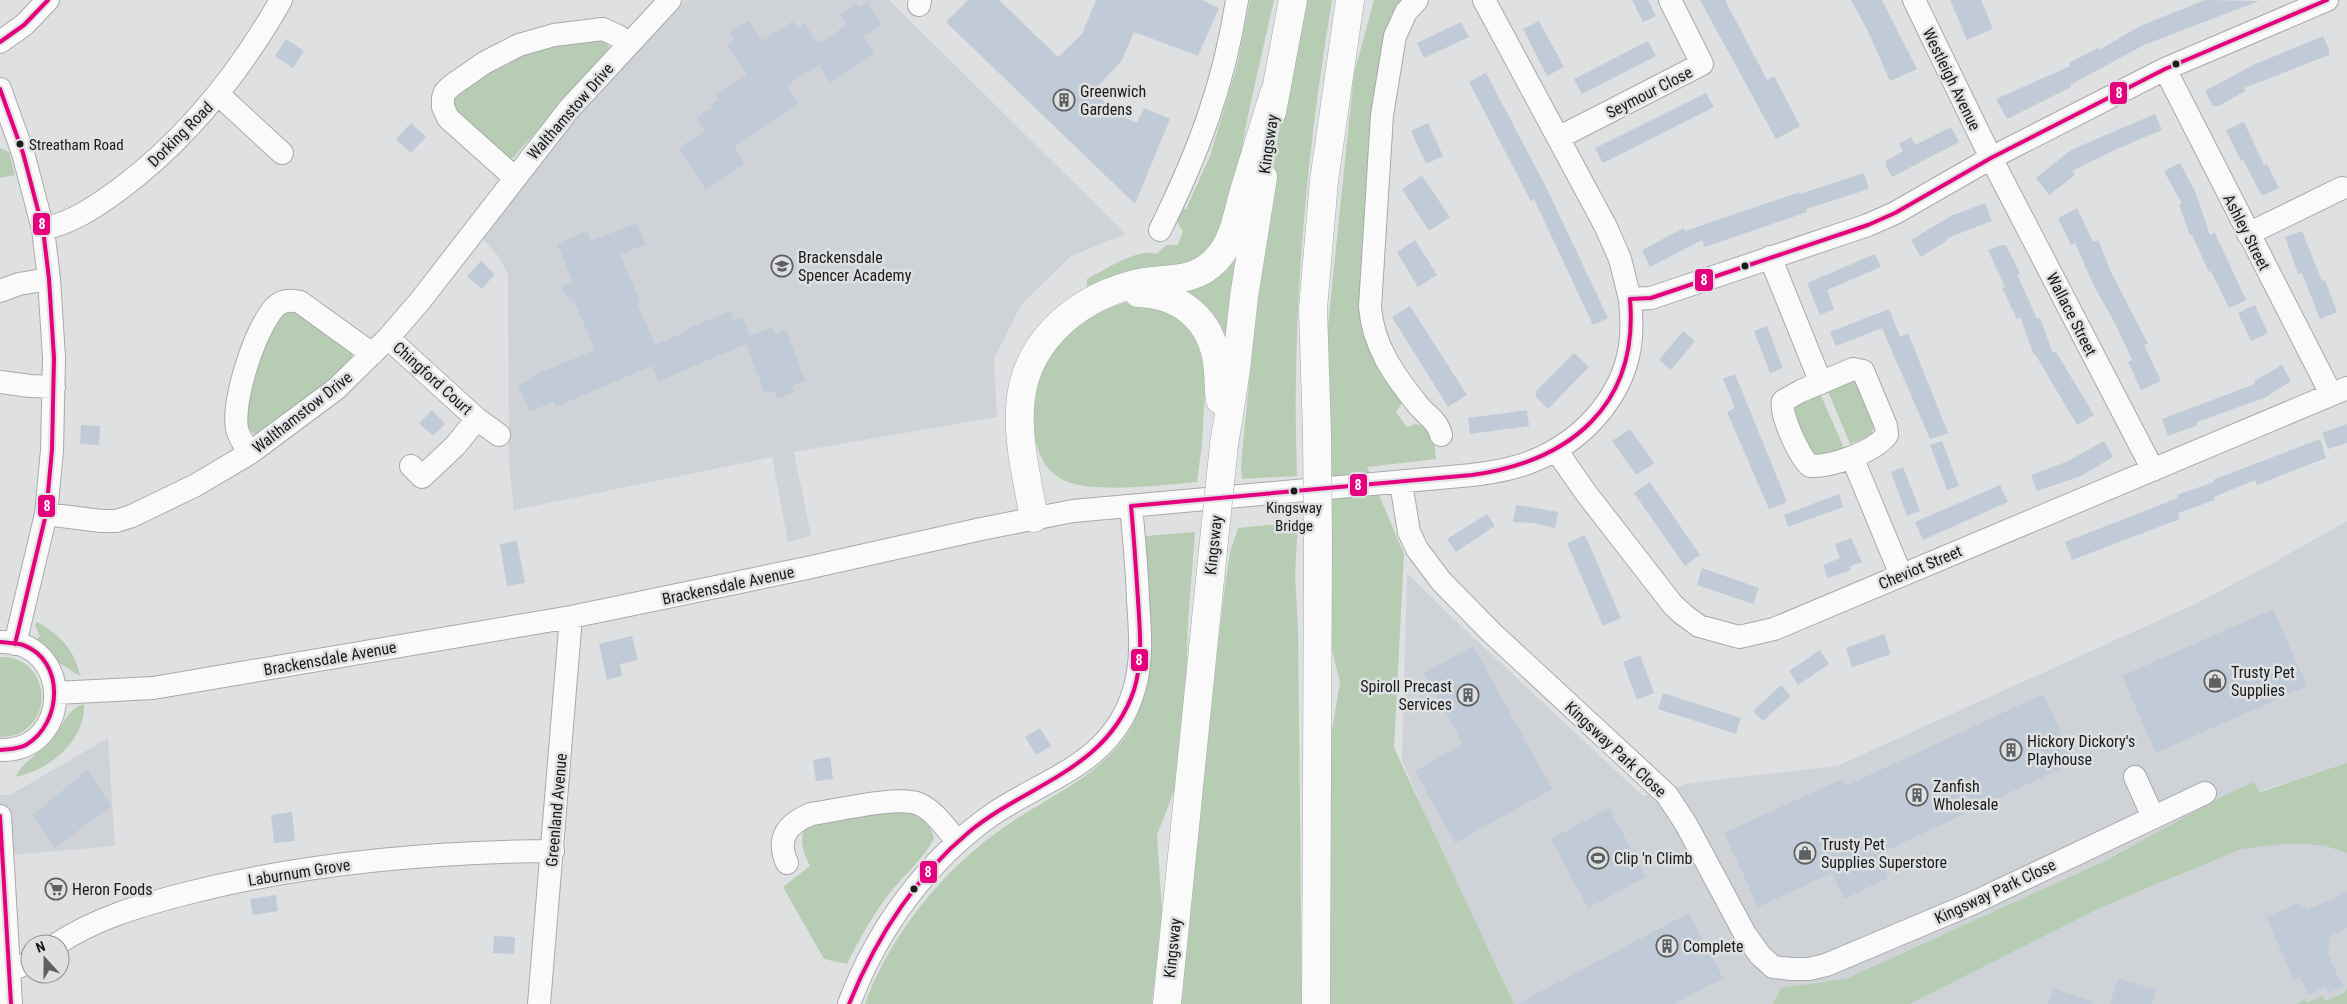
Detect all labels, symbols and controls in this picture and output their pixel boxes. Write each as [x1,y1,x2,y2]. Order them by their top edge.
street label: Westleigh Avenue [1919,25,1985,134]
street label: Walthamstow Drive [523,59,617,163]
unlabelled marker [2171,59,2181,69]
street label: Seymour Close [1603,63,1696,122]
line badge: 8 [2109,81,2128,105]
place label: Greenwich Gardens [1080,82,1146,119]
text: 8 [2115,85,2123,101]
building icon: Greenwich Gardens [1052,88,1076,112]
street label: Dorking Road [144,98,217,171]
street label: Kingsway [1255,113,1282,175]
place label: Streatham Road [29,136,124,154]
marker: Streatham Road [15,139,25,149]
street label: Ashley Street [2219,191,2274,274]
line badge: 8 [32,212,51,236]
text: 8 [38,216,46,232]
place label: Brackensdale Spencer Academy [798,248,912,285]
school or university icon: Brackensdale Spencer Academy [770,254,794,278]
unlabelled marker [1740,261,1750,271]
line badge: 8 [1694,268,1714,292]
street label: Wallace Street [2043,270,2101,359]
text: 8 [1700,272,1708,288]
street label: Chingford Court [389,338,477,419]
street label: Walthamstow Drive [249,368,356,457]
line badge: 8 [1349,473,1368,497]
text: 8 [1354,477,1362,493]
marker: Kingsway Bridge [1289,486,1299,496]
line badge: 8 [37,494,56,518]
text: 8 [43,498,51,514]
place label: Kingsway Bridge [1266,499,1322,535]
street label: Kingsway [1201,514,1226,576]
street label: Cheviot Street [1876,541,1965,594]
street label: Brackensdale Avenue [660,562,796,609]
street label: Brackensdale Avenue [262,637,398,680]
line badge: 8 [1130,648,1149,672]
text: 8 [1135,652,1143,668]
place label: Trusty Pet Supplies [2231,663,2295,700]
shop icon: Trusty Pet Supplies [2203,669,2227,693]
place label: Spiroll Precast Services [1360,677,1452,714]
building icon: Spiroll Precast Services [1456,683,1480,707]
street label: Kingsway Park Close [1561,698,1670,801]
place label: Hickory Dickory's Playhouse [2027,732,2135,769]
building icon: Hickory Dickory's Playhouse [1999,738,2023,762]
street label: Greenland Avenue [542,753,571,867]
place label: Zanfish Wholesale [1933,777,1998,814]
building icon: Zanfish Wholesale [1905,783,1929,807]
place label: Trusty Pet Supplies Superstore [1821,835,1947,872]
shop icon: Trusty Pet Supplies Superstore [1793,841,1817,865]
sports icon: Clip 'n Climb [1586,846,1610,870]
place label: Clip 'n Climb [1614,849,1693,868]
street label: Laburnum Grove [247,855,352,890]
street label: Kingsway Park Close [1932,855,2059,928]
line badge: 8 [919,860,938,884]
text: 8 [924,864,932,880]
supermarket icon: Heron Foods [44,877,68,901]
place label: Heron Foods [72,880,152,899]
unlabelled marker [909,884,919,894]
street label: Kingsway [1160,917,1185,979]
north arrow [20,934,70,984]
building icon: Complete [1655,934,1679,958]
place label: Complete [1683,937,1743,956]
text: N [33,938,47,956]

